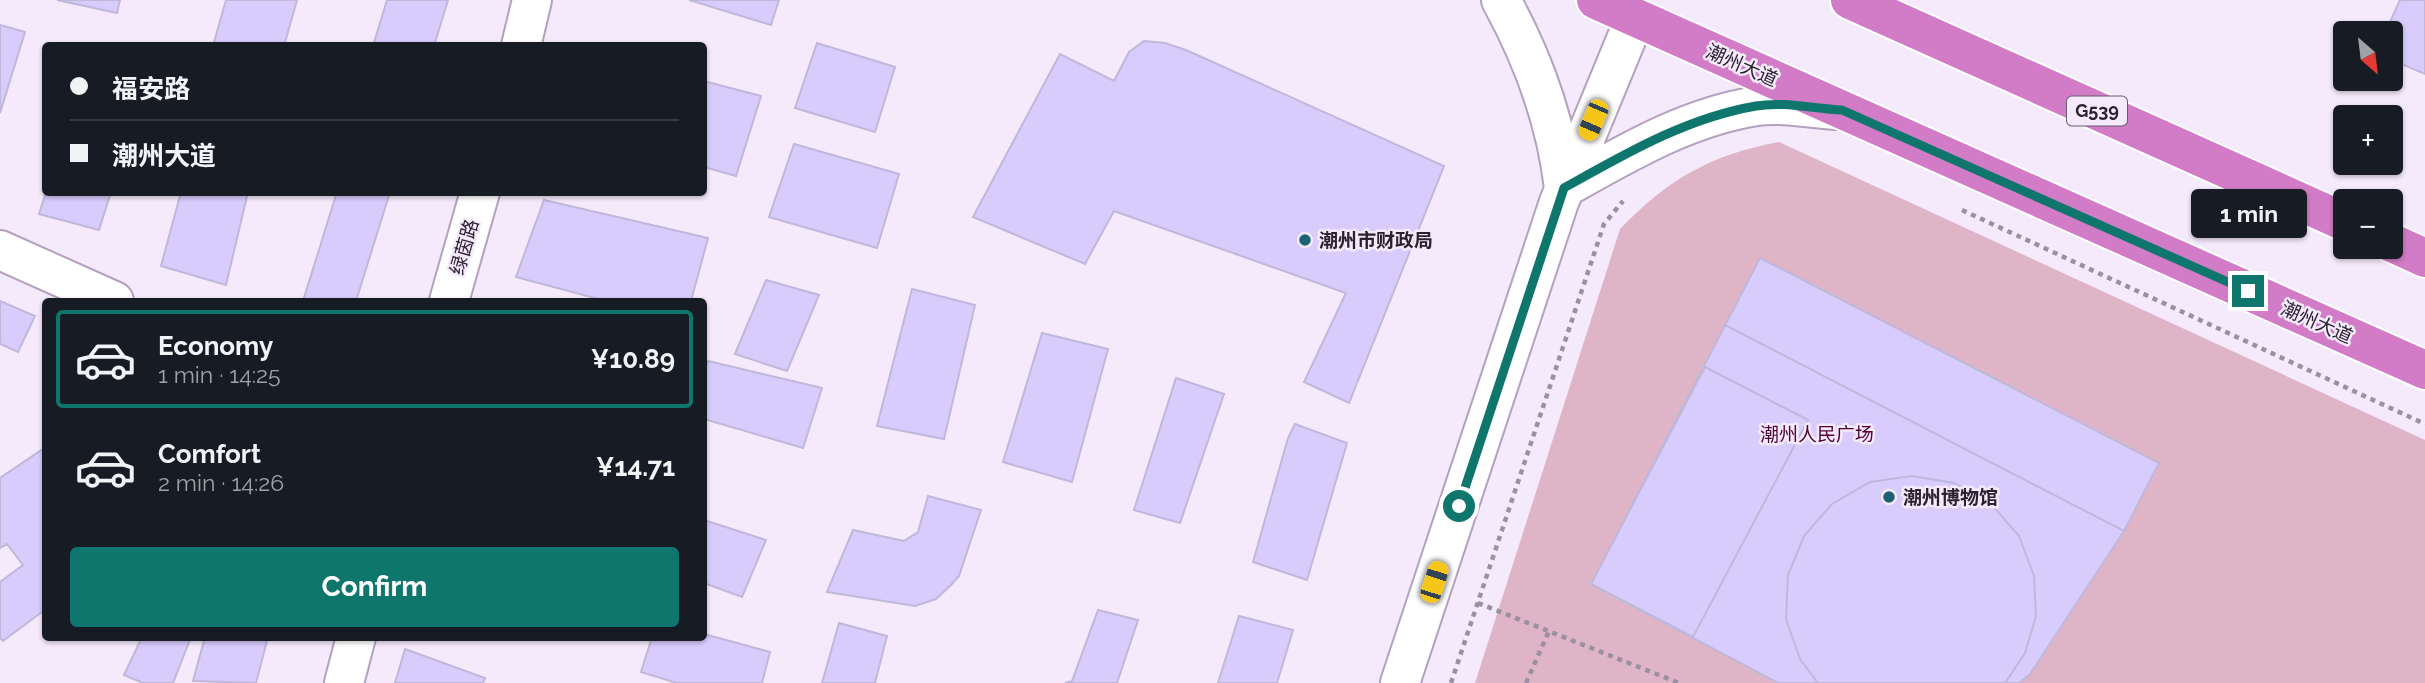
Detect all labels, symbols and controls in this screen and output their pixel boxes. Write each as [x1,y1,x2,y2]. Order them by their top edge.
north arrow [2333,21,2403,91]
map controls [2333,21,2403,259]
street label: 潮州大道 [1703,39,1781,91]
text: 福安路 [112,74,190,104]
road number: G539 [2067,96,2127,126]
car [1576,97,1611,143]
button: + [2333,105,2403,175]
text: 潮州大道 [112,141,216,171]
button: − [2333,189,2403,259]
callout: 1 min [2190,190,2306,238]
text: 1 min [2220,200,2278,227]
street label: 绿茵路 [446,217,482,277]
place label: 潮州市财政局 [1319,229,1433,251]
marker: 潮州市财政局 [1297,232,1313,248]
route end [2232,275,2264,307]
street label: 潮州大道 [2278,296,2356,348]
icon: car [74,328,137,391]
text: Economy [158,331,273,361]
text: ¥10.89 [591,344,675,374]
text: 1 min · 14:25 [158,361,281,388]
park label: 潮州人民广场 [1760,423,1874,445]
icon: car [74,436,137,499]
text: Comfort [158,439,261,469]
text: ¥14.71 [596,452,675,482]
text: 2 min · 14:26 [158,469,284,496]
place label: 潮州博物馆 [1903,486,1998,508]
marker: 潮州博物馆 [1881,489,1897,505]
route start [1443,490,1475,522]
button: Confirm [70,547,679,627]
car [1418,559,1451,605]

